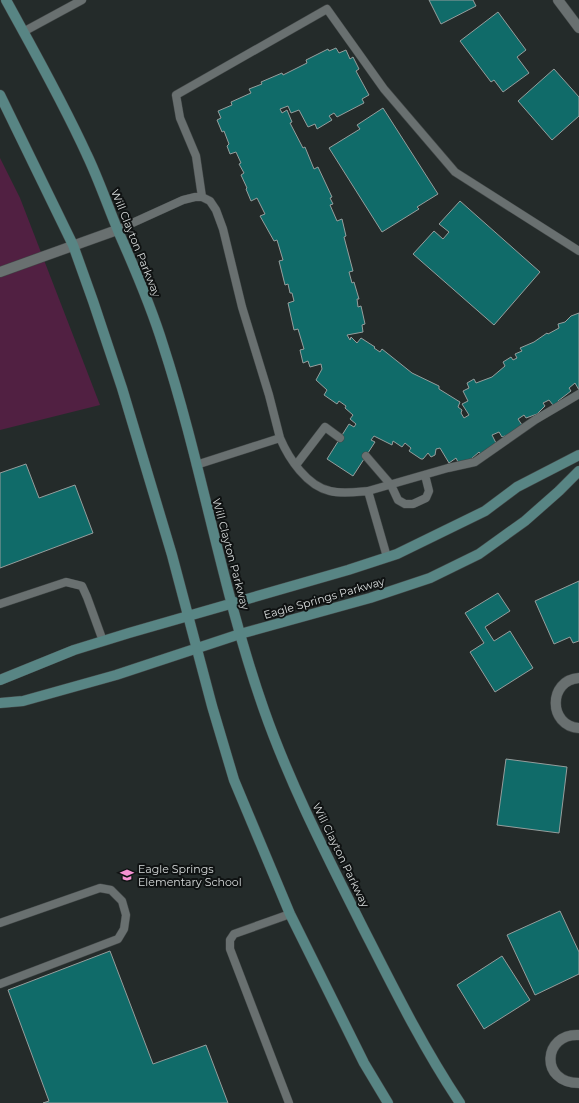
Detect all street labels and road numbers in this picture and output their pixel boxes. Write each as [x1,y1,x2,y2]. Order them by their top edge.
street label: Will Clayton Parkway [108,187,164,299]
street label: Will Clayton Parkway [209,497,253,611]
street label: Eagle Springs Parkway [262,574,386,622]
street label: Will Clayton Parkway [310,800,372,910]

